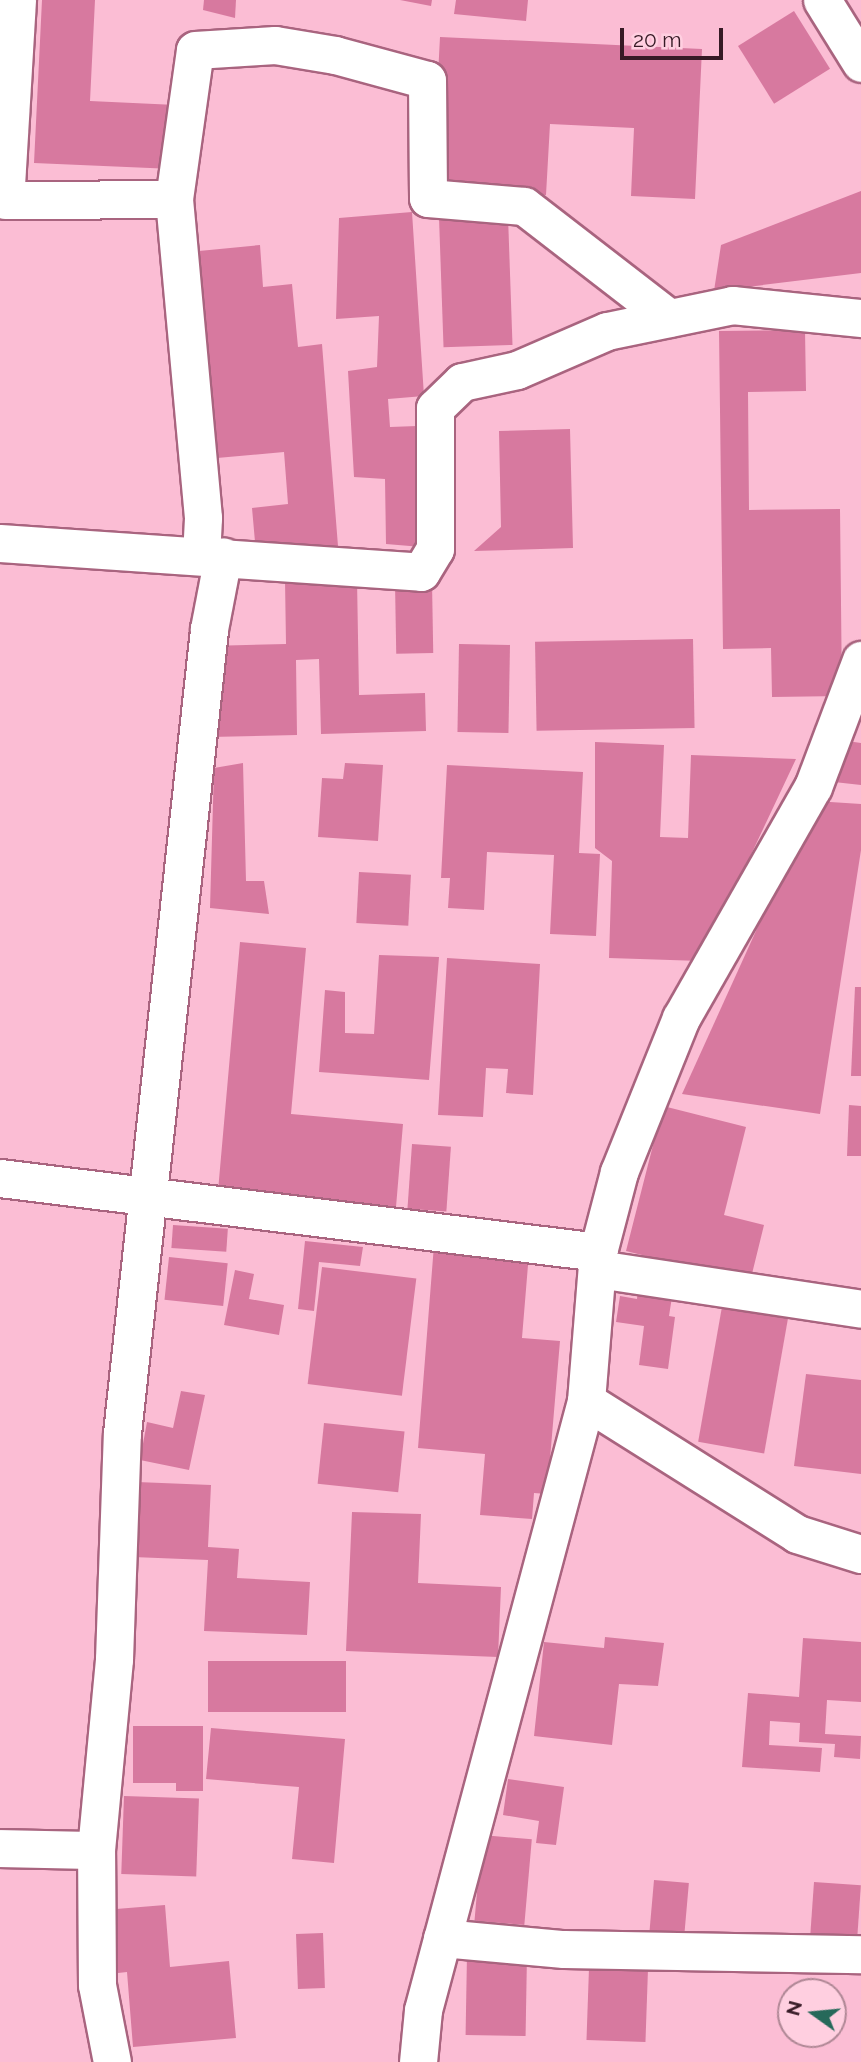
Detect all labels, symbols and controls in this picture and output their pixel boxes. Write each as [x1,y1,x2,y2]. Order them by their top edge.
scale bar [623,14,726,58]
text: 20 m [633,27,681,52]
north arrow [777,1978,847,2048]
text: N [781,1998,806,2018]

